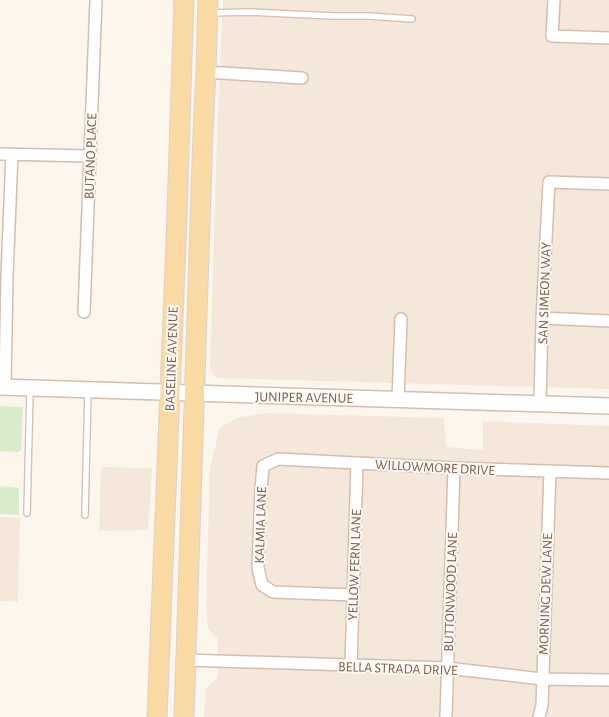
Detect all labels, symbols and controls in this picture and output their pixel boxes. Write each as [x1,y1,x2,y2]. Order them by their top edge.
street label: BUTANO PLACE [83,113,100,199]
street label: SAN SIMEON WAY [536,241,554,344]
street label: BASELINE AVENUE [163,306,181,412]
street label: JUNIPER AVENUE [255,390,353,406]
street label: WILLOWMORE DRIVE [375,458,496,478]
street label: KALMIA LANE [253,486,269,564]
street label: YELLOW FERN LANE [346,509,364,621]
street label: BUTTONWOOD LANE [442,532,460,652]
street label: MORNING DEW LANE [537,533,555,655]
street label: BELLA STRADA DRIVE [338,660,458,678]

